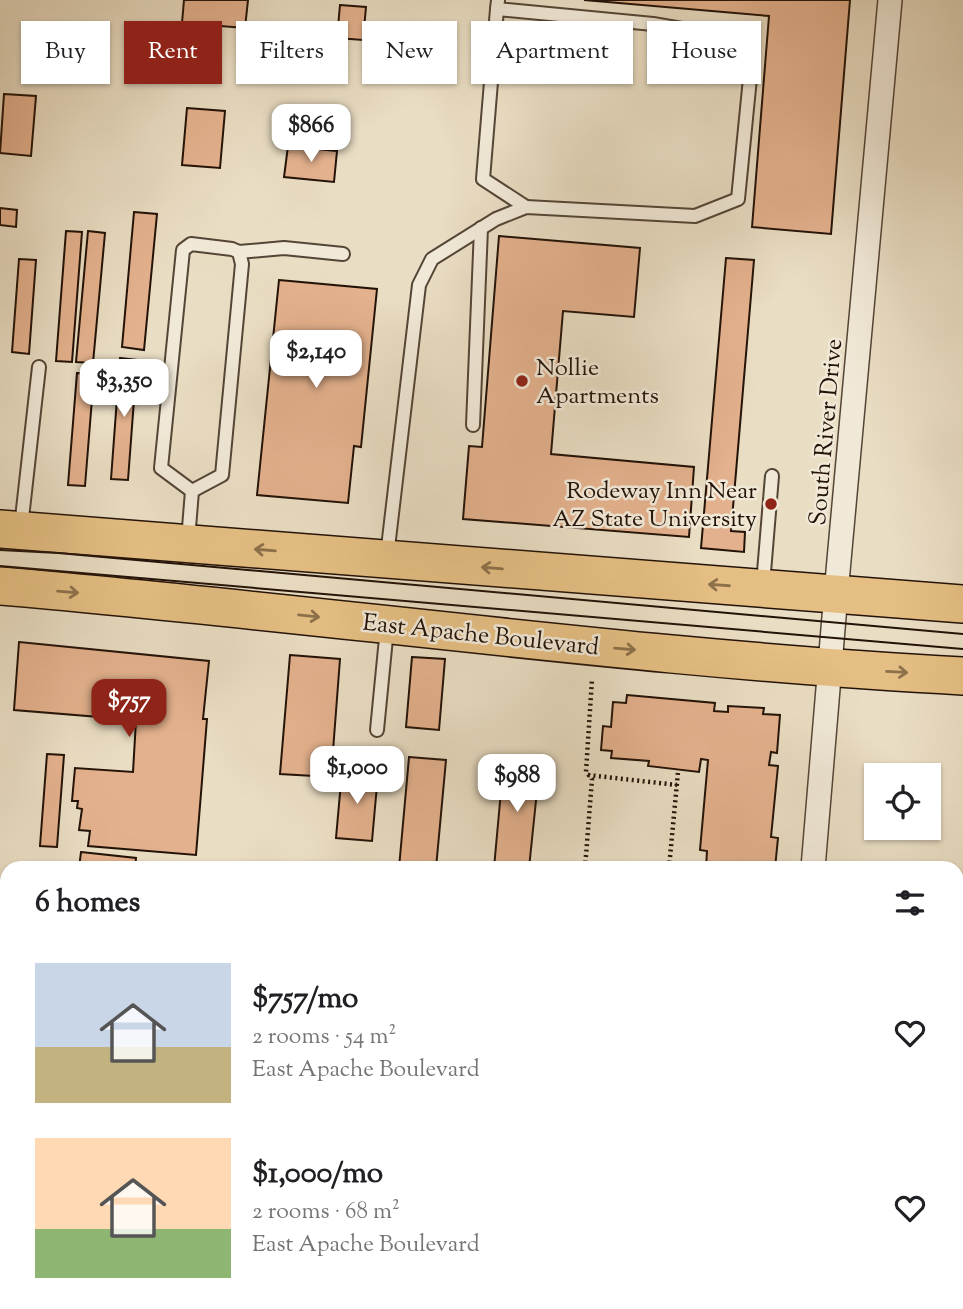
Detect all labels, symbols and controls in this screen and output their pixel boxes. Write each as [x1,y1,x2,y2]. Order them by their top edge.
chip: Buy [21,21,110,84]
chip: Rent [124,21,222,84]
chip: Filters [236,21,348,84]
chip: New [362,21,457,84]
chip: Apartment [471,21,633,84]
chip: House [647,21,761,84]
pin: $866 [270,104,352,164]
text: $866 [288,110,334,143]
pin: $2,140 [259,330,373,390]
text: $2,140 [286,336,346,369]
street label: South River Drive [802,337,852,527]
place label: Nollie Apartments [536,352,659,414]
pin: $3,350 [67,360,181,419]
text: $3,350 [96,365,152,398]
marker: Nollie Apartments [514,373,530,389]
place label: Rodeway Inn Near AZ State University [552,475,757,537]
marker: Rodeway Inn Near AZ State University [763,496,779,512]
one-way arrow [254,543,277,556]
one-way arrow [481,562,504,575]
one-way arrow [708,578,731,591]
one-way arrow [56,586,79,599]
street label: East Apache Boulevard [361,607,601,665]
one-way arrow [297,609,320,622]
one-way arrow [613,643,635,656]
one-way arrow [885,666,908,679]
pin: $757 [88,680,170,739]
text: $757 [107,685,151,718]
pin: $1,000 [300,746,414,806]
text: $1,000 [326,752,388,785]
pin: $988 [476,754,558,814]
text: $988 [494,760,540,793]
map controls [864,763,941,840]
button: locate [864,763,941,840]
text: 6 homes [35,882,140,925]
icon: filters [891,884,929,922]
text: $757/mo [252,978,358,1021]
icon: home [91,991,175,1075]
icon: heart [891,1014,929,1052]
text: 2 rooms · 54 m² [252,1021,396,1054]
text: East Apache Boulevard [252,1054,480,1087]
text: $1,000/mo [252,1153,383,1196]
icon: home [91,1166,175,1250]
icon: heart [891,1189,929,1227]
text: 2 rooms · 68 m² [252,1196,400,1229]
text: East Apache Boulevard [252,1229,480,1262]

